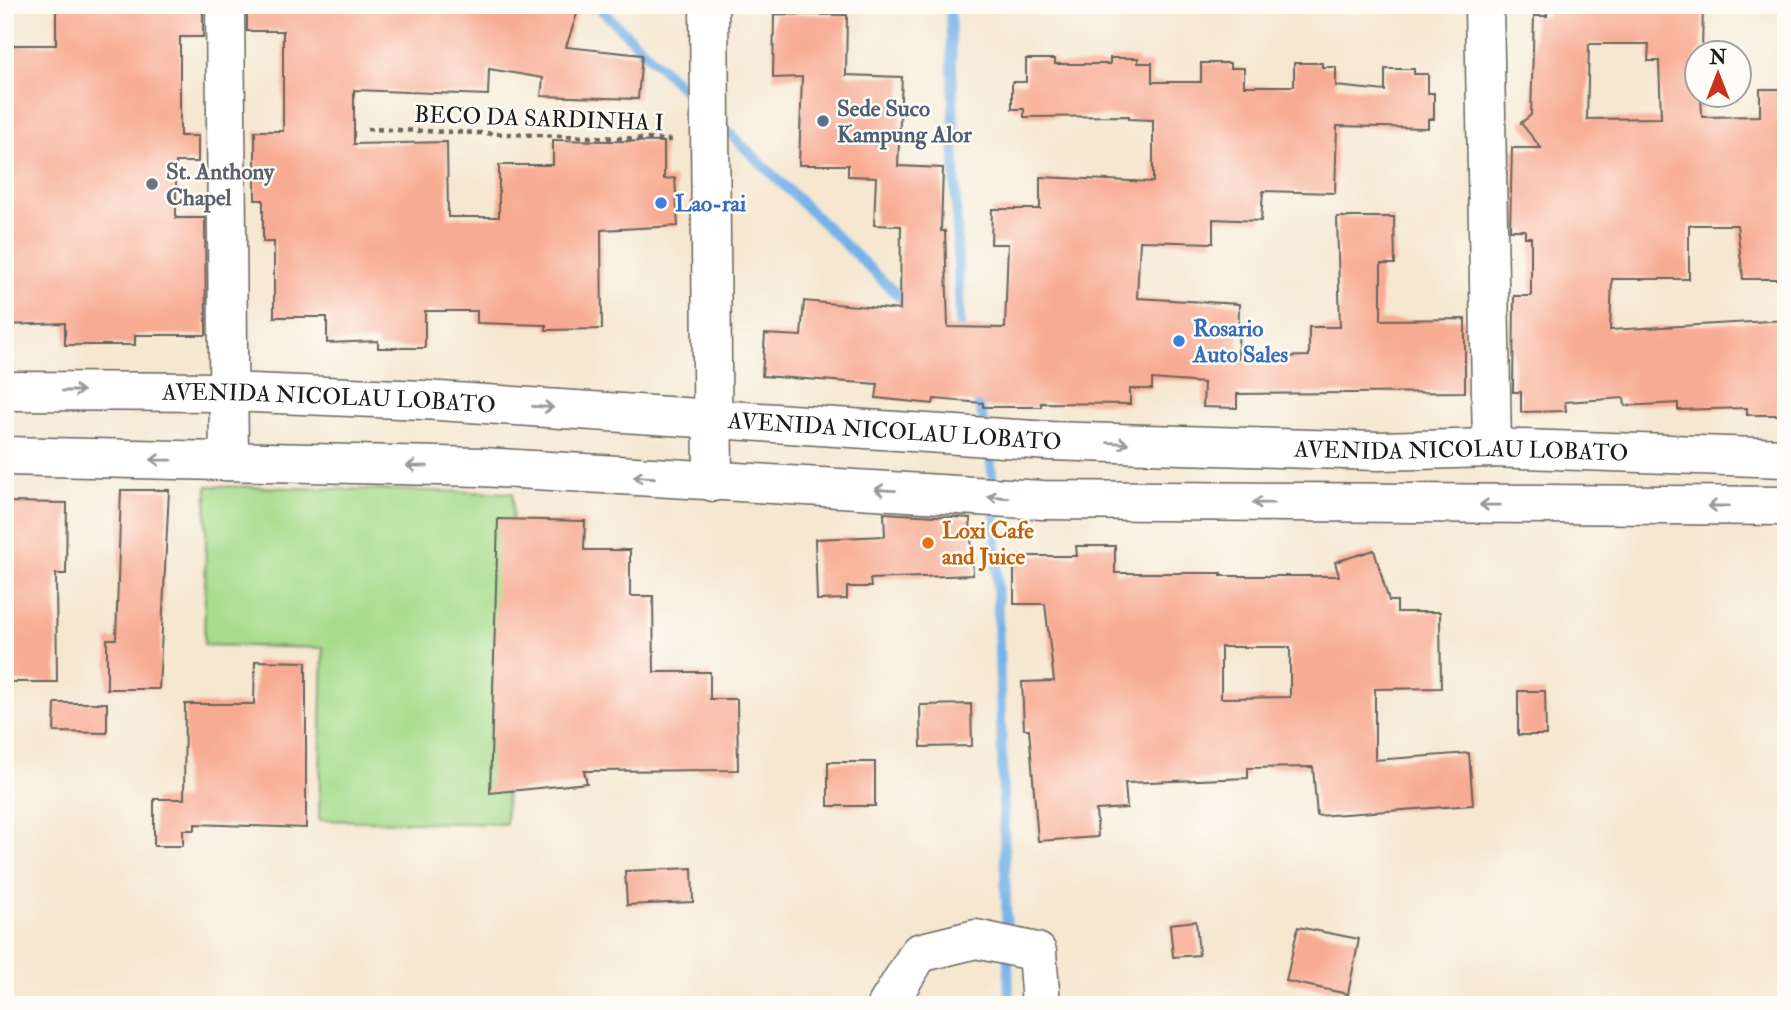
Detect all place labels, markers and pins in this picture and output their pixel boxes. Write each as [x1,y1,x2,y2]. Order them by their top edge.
place label: Sede Suco Kampung Alor [837,94,972,150]
marker: Sede Suco Kampung Alor [815,113,831,129]
place label: St. Anthony Chapel [166,157,275,213]
marker: St. Anthony Chapel [144,176,160,192]
place label: Lao-rai [675,189,746,218]
marker: Lao-rai [653,195,669,211]
place label: Rosario Auto Sales [1192,314,1288,369]
marker: Rosario Auto Sales [1171,333,1187,349]
place label: Loxi Cafe and Juice [942,516,1034,572]
marker: Loxi Cafe and Juice [920,535,936,551]

